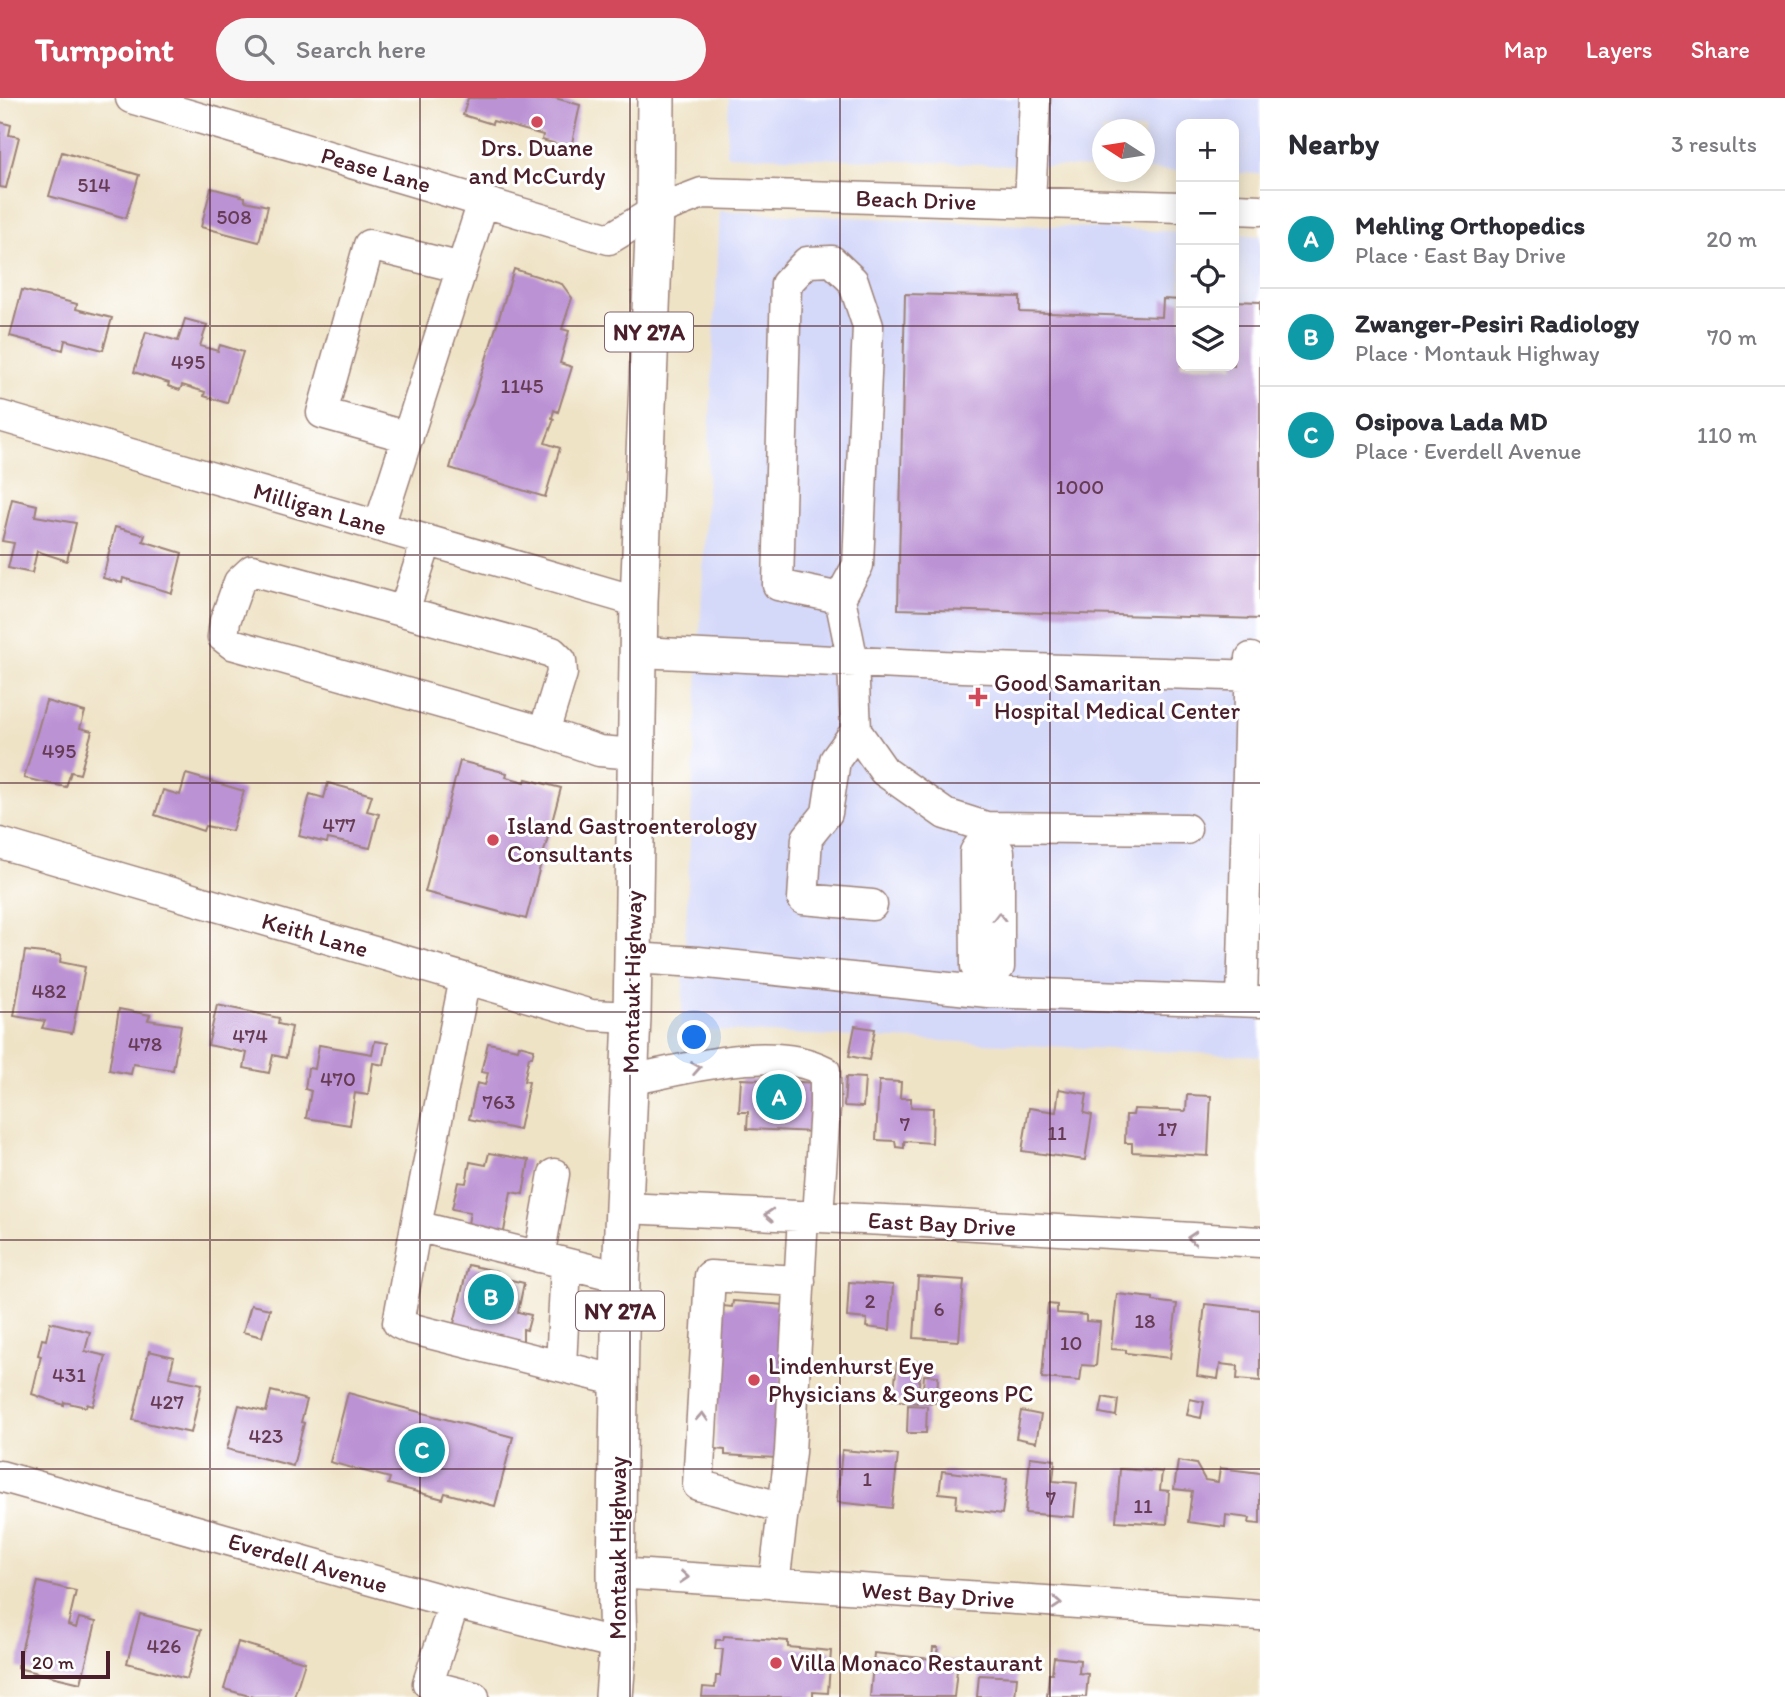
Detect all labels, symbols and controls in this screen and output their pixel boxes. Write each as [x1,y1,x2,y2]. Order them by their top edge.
search box [216,18,706,81]
text: Turnpoint [35,30,174,69]
icon: search [240,30,278,68]
text: Search here [296,33,426,65]
text: Map [1504,35,1548,64]
text: Layers [1586,35,1653,64]
text: Share [1691,35,1750,64]
marker: Drs. Duane and McCurdy [529,114,545,130]
north arrow [1092,119,1155,182]
map controls [1176,119,1239,371]
button: + [1176,119,1239,182]
text: Nearby [1288,125,1379,162]
text: 3 results [1671,130,1757,158]
place label: Drs. Duane and McCurdy [469,133,606,190]
street label: Pease Lane [318,140,434,199]
house number: 514 [77,172,111,197]
button: − [1176,182,1239,245]
street label: Beach Drive [855,183,977,216]
house number: 508 [216,204,252,229]
text: Mehling Orthopedics [1355,209,1585,241]
text: A [1304,225,1318,253]
text: 20 m [1706,225,1757,253]
text: Place · East Bay Drive [1355,241,1566,269]
button: locate [1176,245,1239,308]
text: Zwanger-Pesiri Radiology [1355,307,1639,339]
button: layers [1176,308,1239,371]
road number: NY 27A [605,313,693,352]
text: B [1304,323,1318,351]
text: 70 m [1707,323,1757,351]
text: Place · Montauk Highway [1355,339,1600,367]
house number: 495 [171,349,205,374]
house number: 1145 [500,373,544,398]
text: Osipova Lada MD [1355,405,1547,437]
text: C [1304,421,1318,449]
text: 110 m [1697,421,1757,449]
text: Place · Everdell Avenue [1355,437,1581,465]
house number: 1000 [1056,474,1104,499]
street label: Milligan Lane [250,476,390,541]
place label: Good Samaritan Hospital Medical Center [994,668,1241,725]
marker: Good Samaritan Hospital Medical Center [968,687,988,707]
house number: 495 [42,738,76,763]
place label: Island Gastroenterology Consultants [507,811,757,868]
house number: 477 [322,812,356,837]
marker: Island Gastroenterology Consultants [485,832,501,848]
street label: Montauk Highway [615,890,648,1074]
street label: Keith Lane [259,906,372,963]
one-way arrow [991,911,1007,922]
house number: 482 [31,978,67,1003]
your location [677,1020,711,1054]
house number: 474 [232,1023,268,1048]
house number: 478 [128,1031,162,1056]
one-way arrow [690,1061,702,1076]
house number: 470 [320,1066,356,1091]
pin: A [756,1071,802,1123]
house number: 763 [483,1089,515,1114]
house number: 7 [900,1111,910,1136]
house number: 17 [1157,1116,1177,1141]
house number: 11 [1047,1120,1067,1145]
street label: East Bay Drive [867,1205,1017,1242]
one-way arrow [763,1207,774,1222]
one-way arrow [1186,1231,1197,1246]
pin: B [468,1271,514,1323]
house number: 2 [864,1288,876,1313]
road number: NY 27A [576,1292,664,1330]
house number: 6 [933,1296,945,1321]
house number: 18 [1134,1308,1156,1333]
house number: 10 [1060,1330,1082,1355]
place label: Lindenhurst Eye Physicians & Surgeons PC [768,1351,1033,1408]
house number: 431 [52,1362,86,1387]
marker: Lindenhurst Eye Physicians & Surgeons PC [746,1372,762,1388]
house number: 427 [150,1389,184,1414]
one-way arrow [694,1411,709,1422]
house number: 423 [248,1423,284,1448]
pin: C [399,1424,445,1476]
street label: Montauk Highway [603,1456,632,1640]
house number: 1 [862,1466,872,1491]
house number: 7 [1046,1485,1056,1510]
house number: 11 [1133,1493,1153,1518]
street label: Everdell Avenue [225,1526,391,1599]
one-way arrow [679,1569,690,1584]
street label: West Bay Drive [860,1575,1016,1614]
one-way arrow [1052,1595,1063,1610]
house number: 426 [147,1633,181,1658]
scale bar [21,1648,110,1680]
place label: Villa Monaco Restaurant [790,1648,1043,1677]
text: 20 m [32,1651,74,1674]
marker: Villa Monaco Restaurant [768,1655,784,1671]

